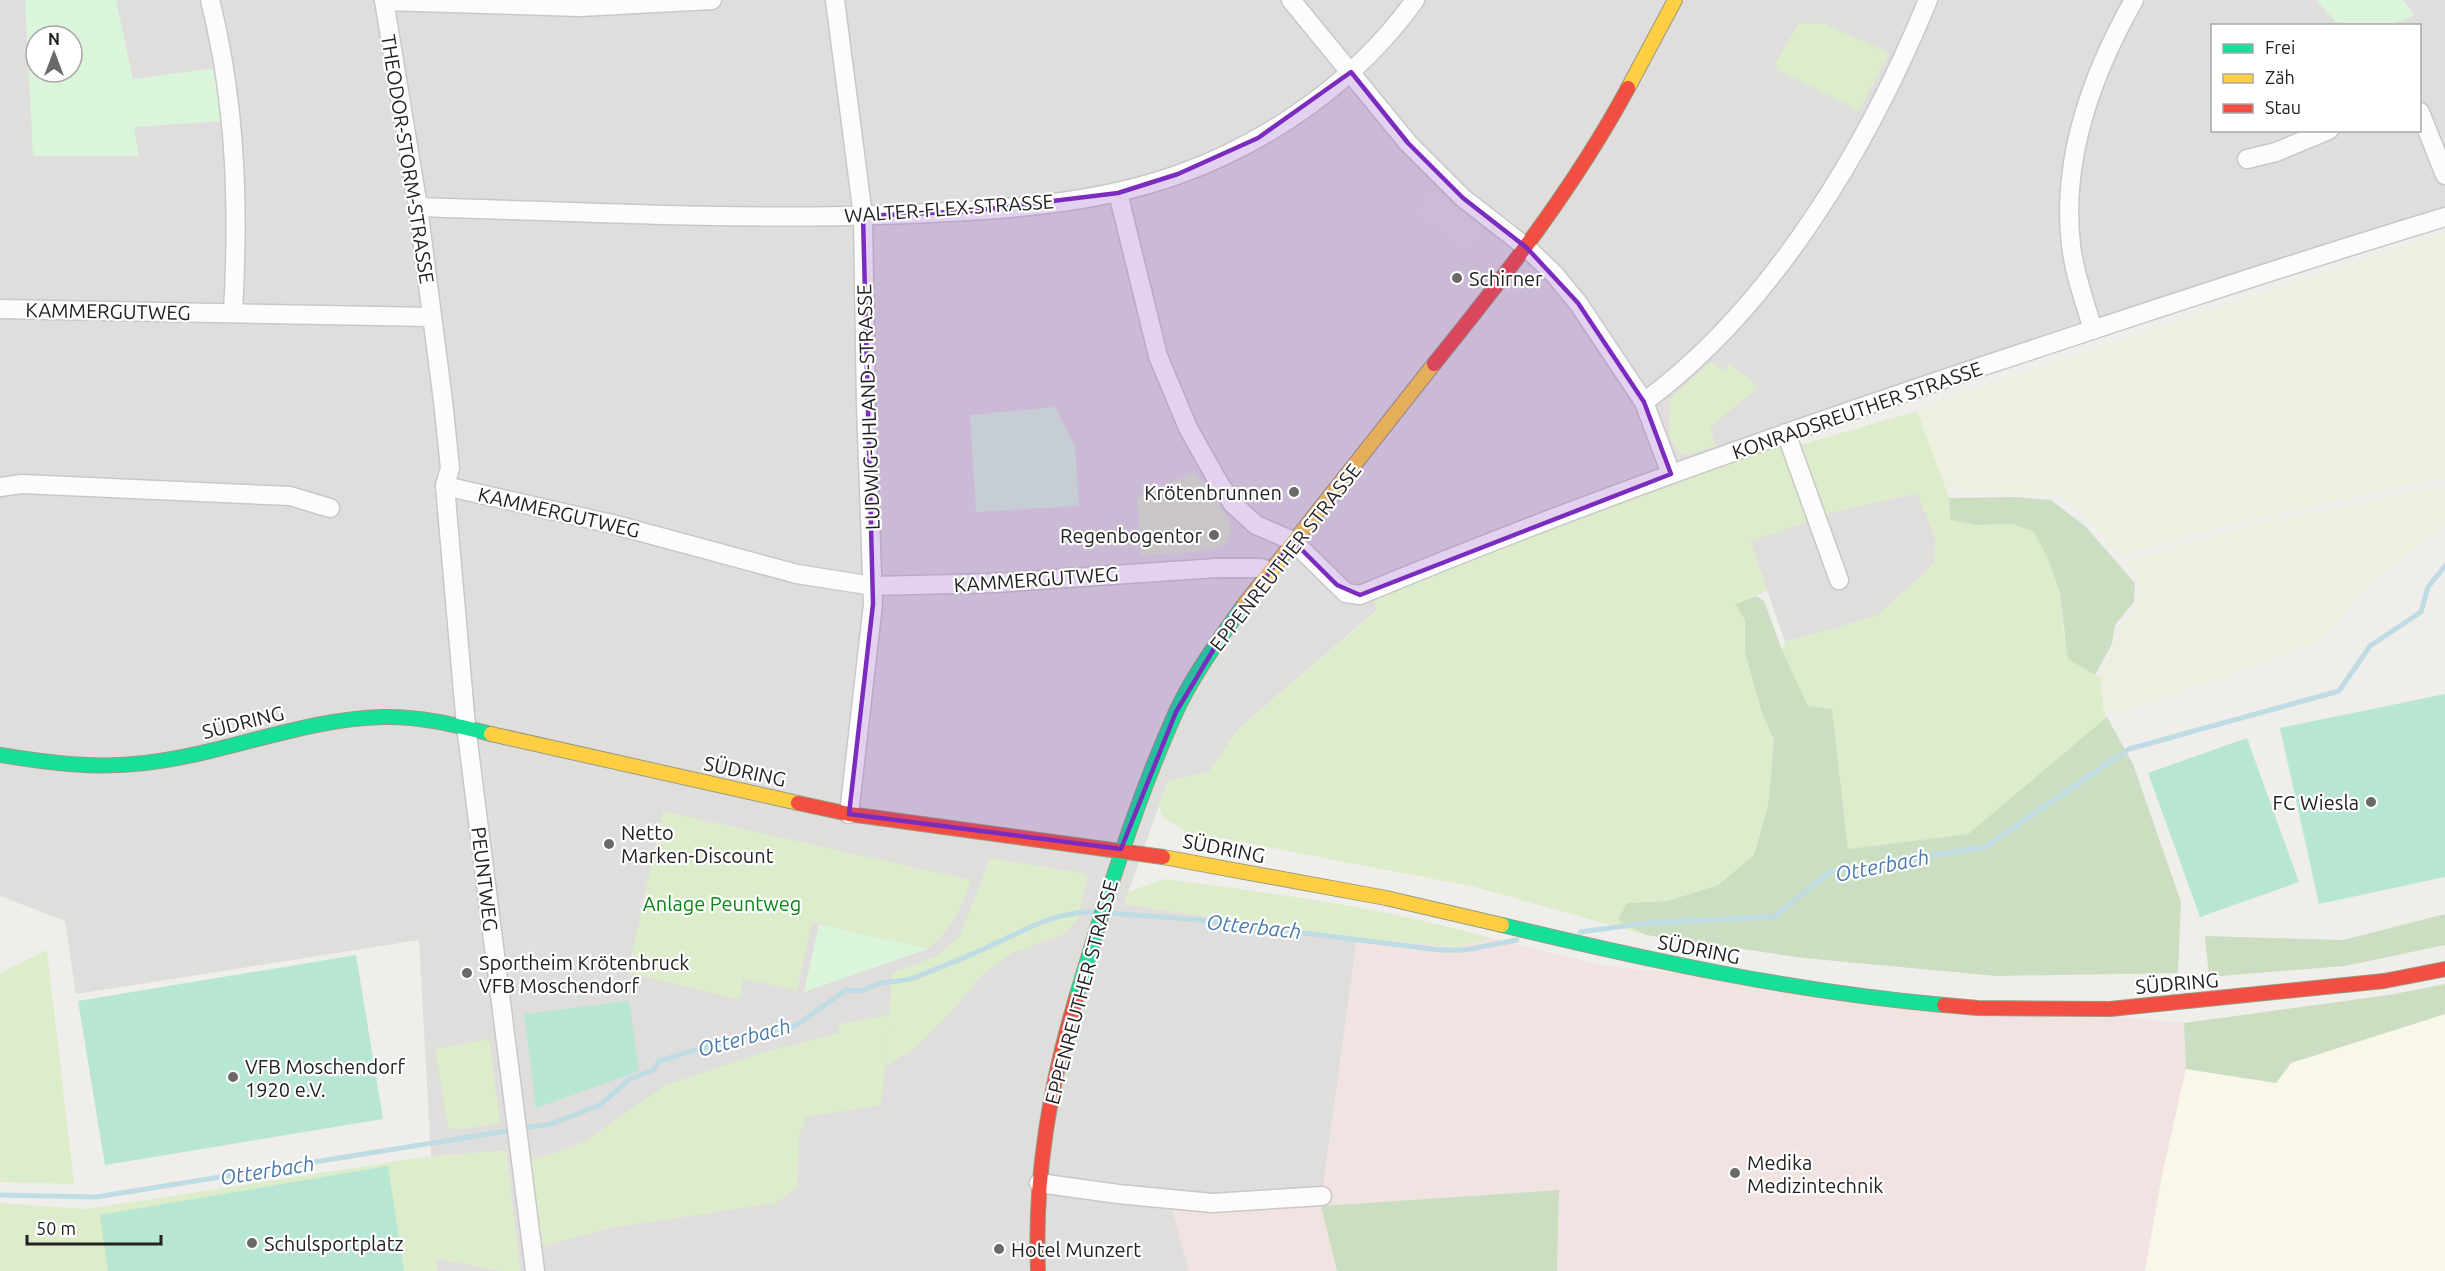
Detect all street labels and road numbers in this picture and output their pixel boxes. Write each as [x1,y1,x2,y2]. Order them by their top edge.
street label: THEODOR-STORM-STRASSE [377,33,439,285]
street label: WALTER-FLEX-STRASSE [844,189,1054,227]
street label: LUDWIG-UHLAND-STRASSE [852,284,884,530]
street label: KAMMERGUTWEG [25,298,191,324]
street label: KONRADSREUTHER STRASSE [1729,356,1985,464]
street label: EPPENREUTHER STRASSE [1205,459,1365,655]
street label: KAMMERGUTWEG [476,482,642,542]
street label: KAMMERGUTWEG [953,562,1119,596]
street label: SÜDRING [200,701,286,743]
street label: SÜDRING [702,751,788,791]
street label: PEUNTWEG [467,825,503,933]
street label: SÜDRING [1181,829,1267,867]
street label: EPPENREUTHER STRASSE [1040,877,1122,1107]
street label: SÜDRING [1656,930,1742,968]
street label: SÜDRING [2134,968,2220,998]

